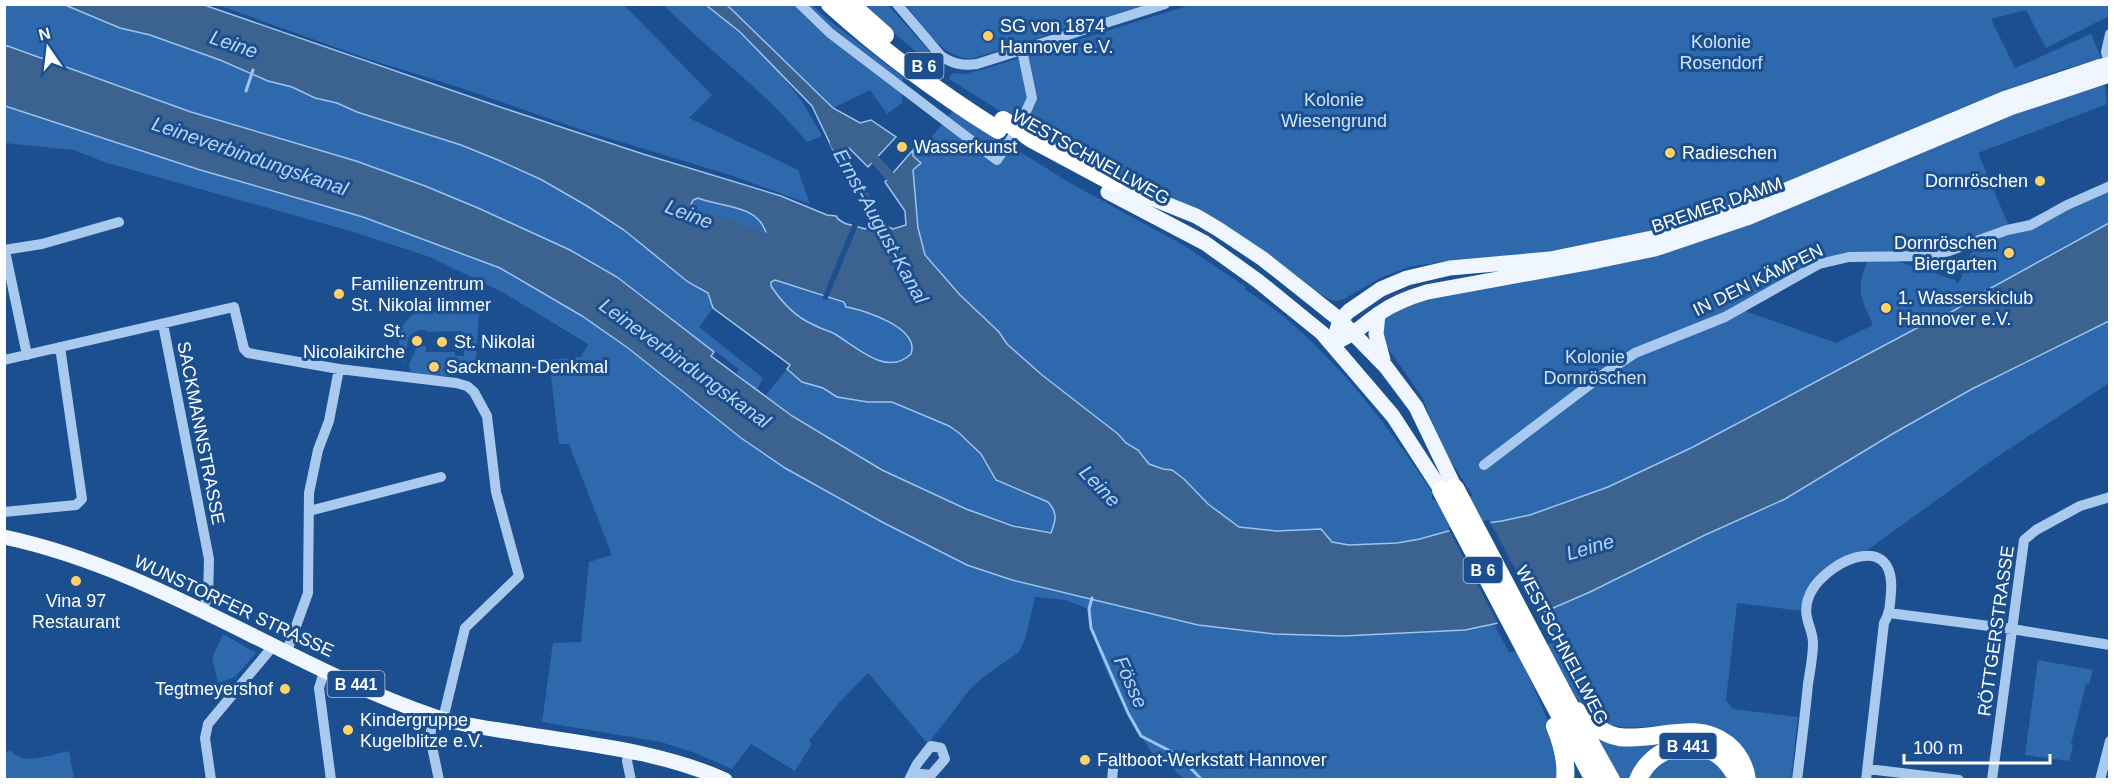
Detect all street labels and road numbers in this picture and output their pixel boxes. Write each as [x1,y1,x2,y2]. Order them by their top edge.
road number: B 6 [904,53,944,79]
street label: WESTSCHNELLWEG [1009,105,1173,209]
street label: BREMER DAMM [1649,173,1785,237]
street label: IN DEN KÄMPEN [1690,240,1826,320]
street label: SACKMANNSTRASSE [173,340,229,526]
street label: RÖTTGERSTRASSE [1974,544,2018,718]
street label: WUNSTORFER STRASSE [131,551,337,661]
road number: B 6 [1464,557,1502,583]
street label: WESTSCHNELLWEG [1512,562,1612,728]
road number: B 441 [328,671,385,697]
road number: B 441 [1660,733,1716,759]

